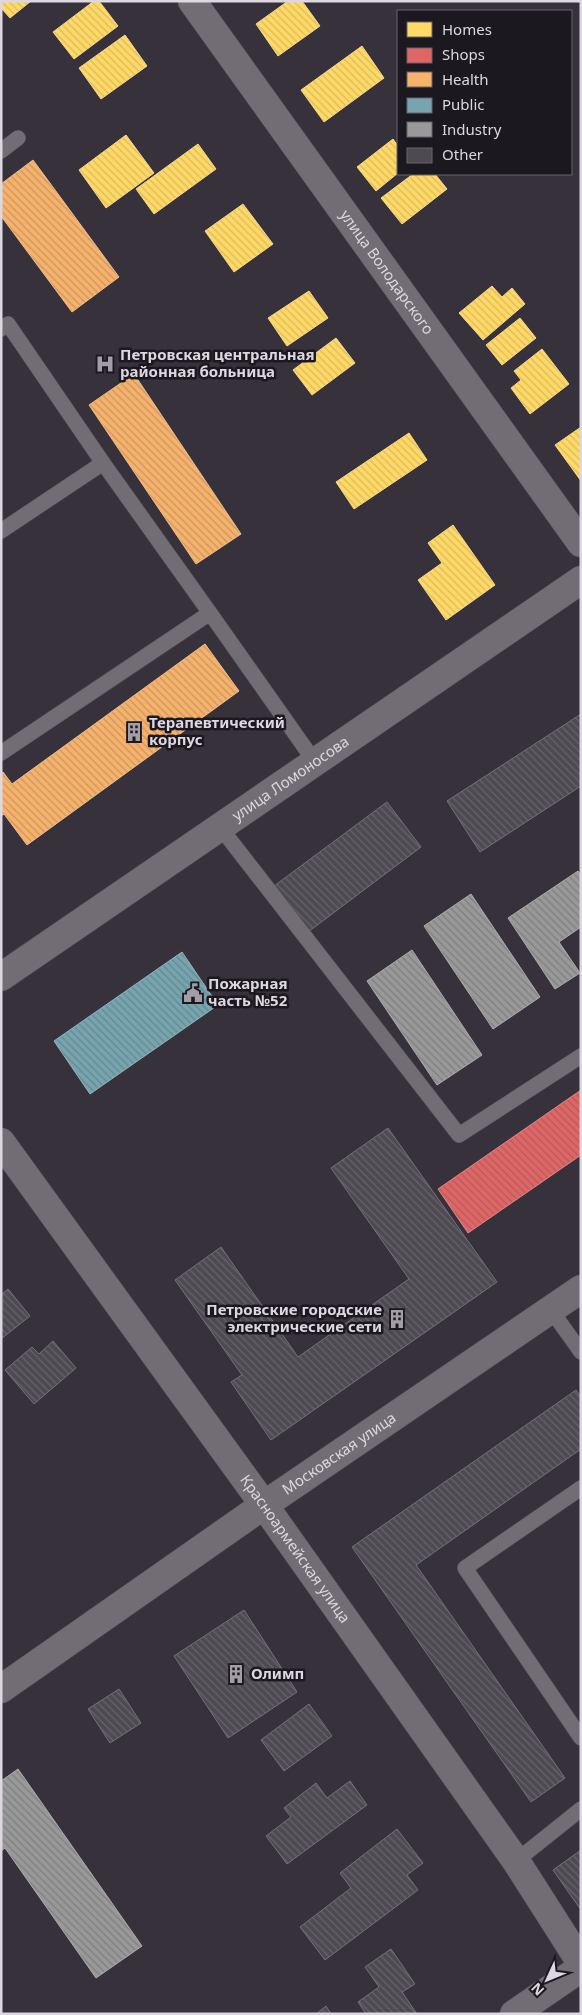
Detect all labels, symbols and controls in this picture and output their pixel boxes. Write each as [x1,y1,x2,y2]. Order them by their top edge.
legend [397,10,572,175]
text: Homes [442,19,492,39]
text: Shops [442,44,485,64]
text: Health [442,69,489,89]
text: Public [442,94,485,114]
text: Industry [442,119,502,139]
text: Other [442,144,483,164]
street label: улица Володарского [336,206,439,338]
place label: Петровская центральная районная больница [120,344,315,381]
hospital icon: Петровская центральная районная больница [94,353,116,375]
place label: Терапевтический корпус [149,712,285,749]
building icon: Терапевтический корпус [123,721,145,743]
street label: улица Ломоносова [228,731,352,825]
place label: Пожарная часть №52 [208,973,288,1010]
public building icon: Пожарная часть №52 [182,982,204,1004]
place label: Петровские городские электрические сети [206,1299,382,1336]
building icon: Петровские городские электрические сети [386,1308,408,1330]
street label: Московская улица [278,1407,399,1499]
street label: Красноармейская улица [236,1470,355,1627]
building icon: Олимп [225,1663,247,1685]
place label: Олимп [251,1663,304,1683]
north arrow [522,1955,572,2005]
text: N [526,1979,548,2000]

